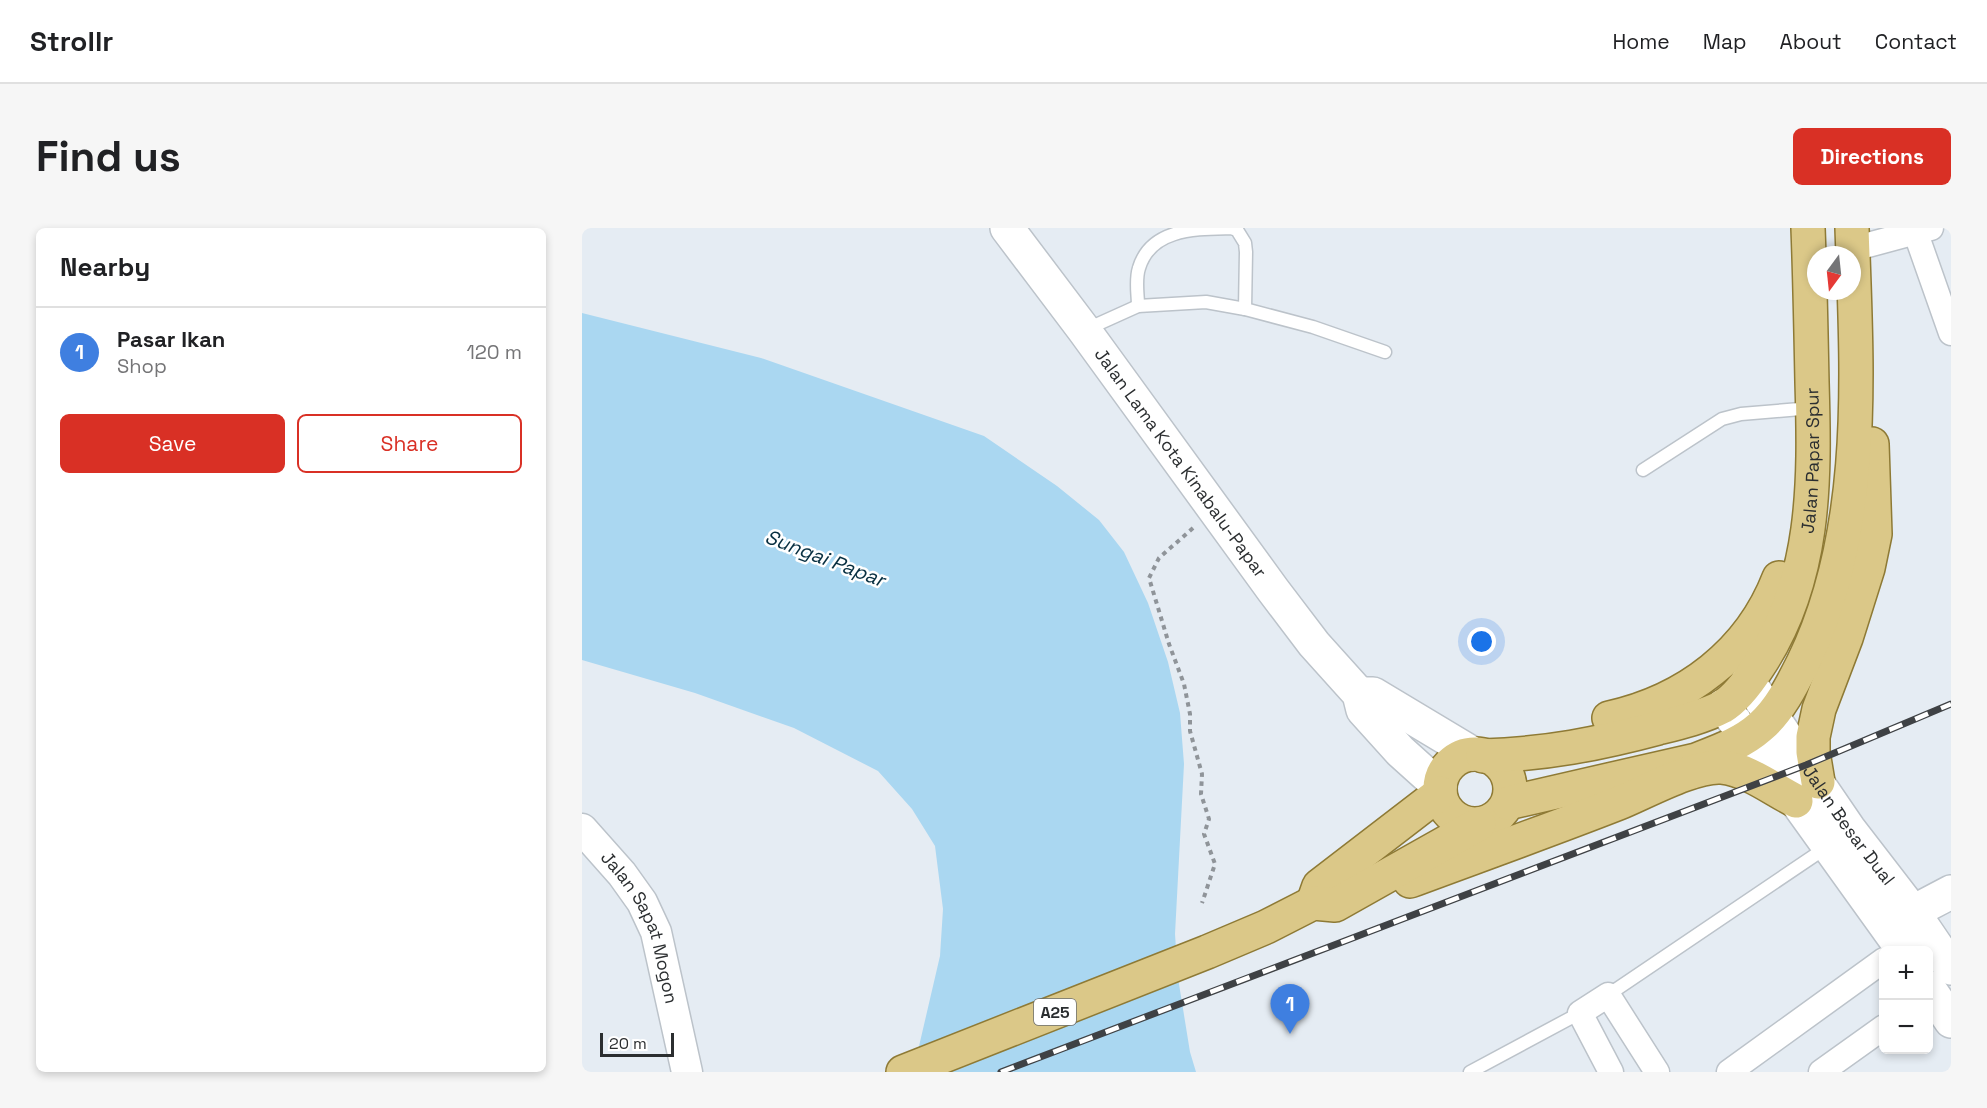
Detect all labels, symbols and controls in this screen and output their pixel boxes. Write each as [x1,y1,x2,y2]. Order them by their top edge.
text: Strollr [30,23,113,59]
text: Home [1612,28,1670,55]
text: Map [1703,28,1747,55]
text: About [1780,28,1842,55]
text: Contact [1875,28,1957,55]
button: Directions [1793,128,1951,185]
text: Find us [36,130,181,183]
north arrow [1807,246,1861,300]
text: Nearby [60,250,150,284]
text: Pasar Ikan [117,325,225,353]
text: 1 [75,339,84,365]
text: 120 m [466,339,522,365]
street label: Jalan Lama Kota Kinabalu-Papar [1090,343,1272,582]
text: Shop [117,353,167,379]
street label: Jalan Papar Spur [1795,387,1824,535]
button: Save [60,414,285,473]
button: Share [297,414,522,473]
water label: Sungai Papar [761,523,891,594]
your location [1467,627,1496,656]
street label: Jalan Besar Dual [1798,761,1900,890]
street label: Jalan Sapat Mogon [596,846,683,1006]
map controls [1879,946,1933,1054]
button: + [1879,946,1933,1000]
pin: 1 [1270,984,1310,1034]
road number: A25 [1034,999,1076,1025]
button: − [1879,1000,1933,1054]
scale bar [600,1030,674,1058]
text: 20 m [609,1033,647,1054]

